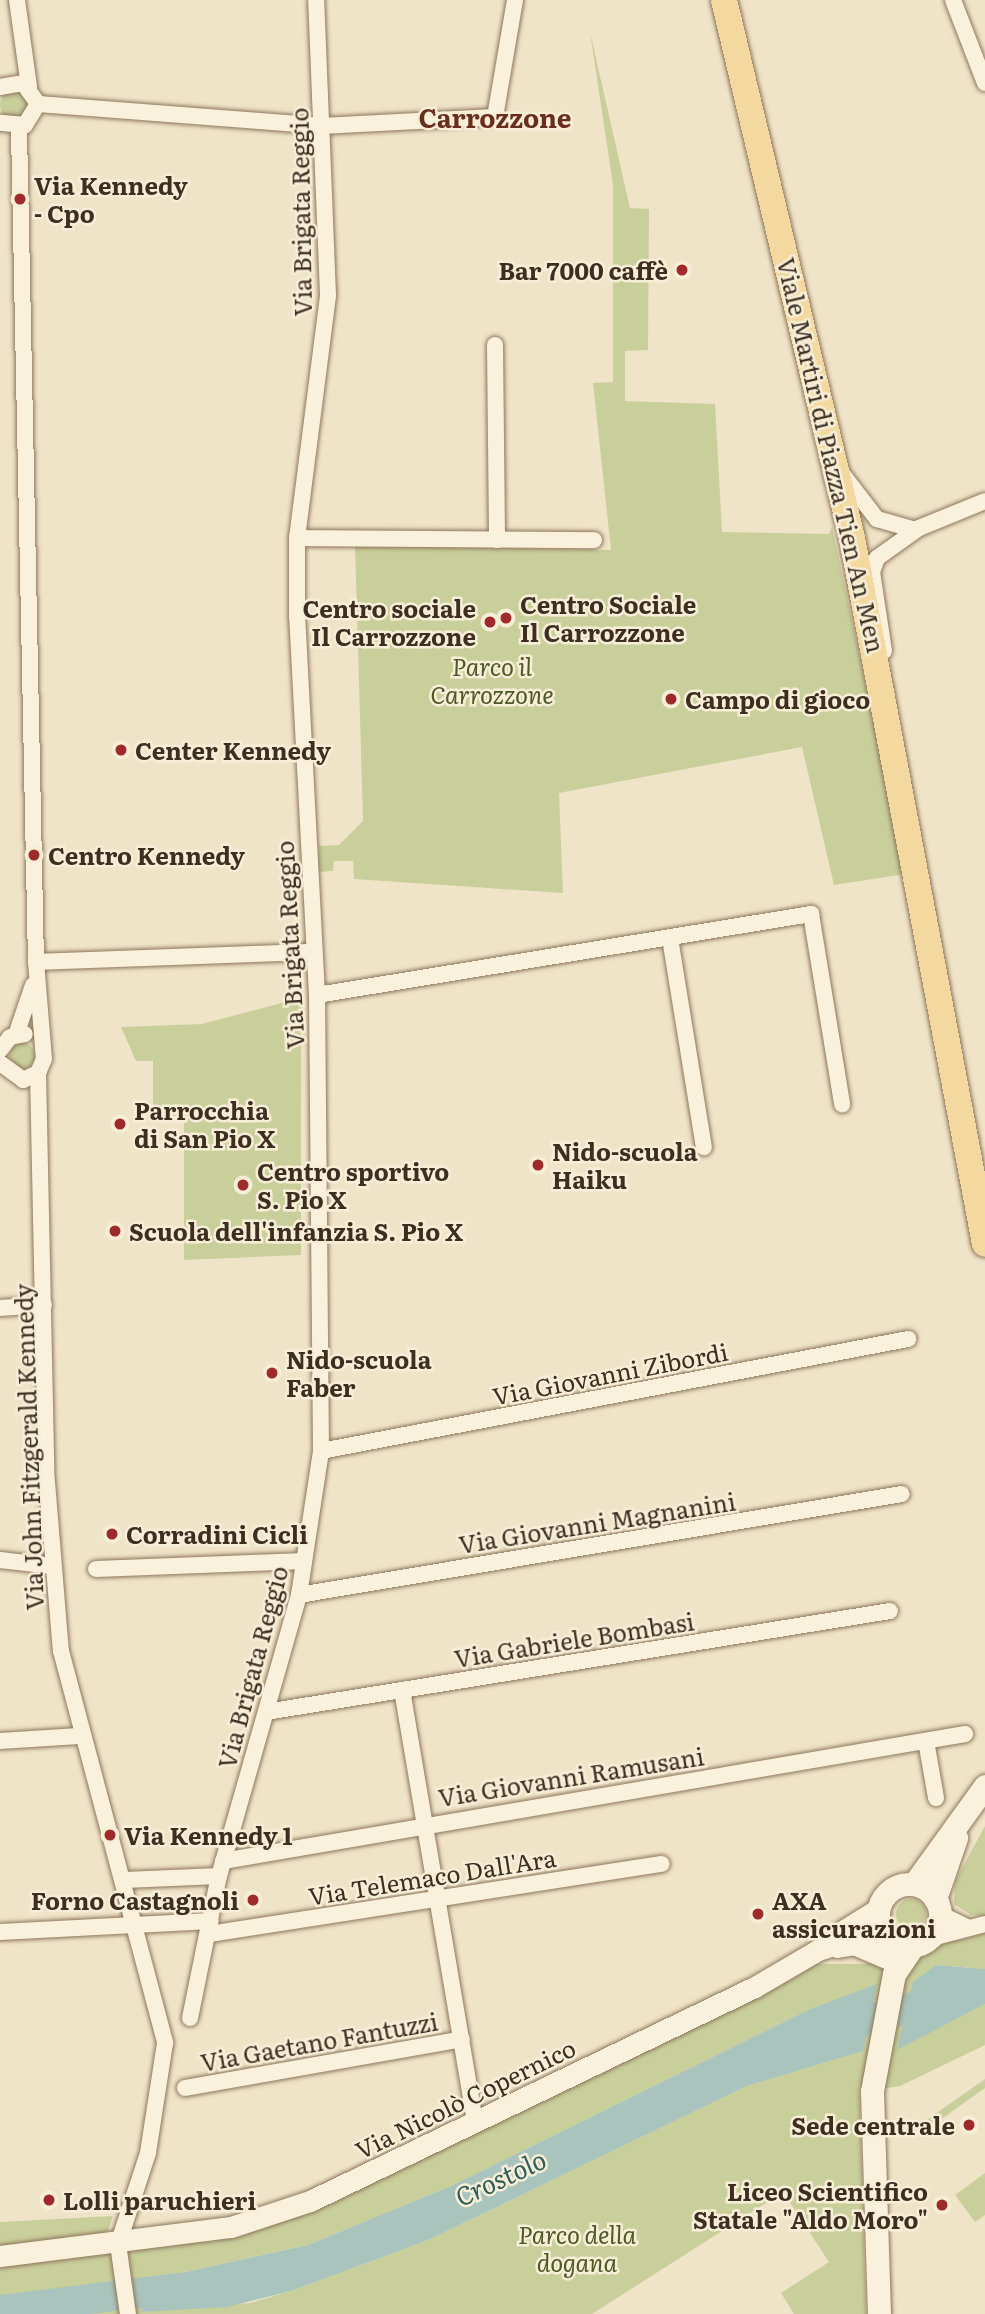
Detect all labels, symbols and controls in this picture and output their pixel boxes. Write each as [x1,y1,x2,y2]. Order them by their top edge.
district label: Carrozzone [418,101,572,133]
street label: Via Brigata Reggio [284,107,316,317]
place label: Via Kennedy - Cpo [34,171,188,227]
marker: Via Kennedy - Cpo [12,191,28,207]
street label: Viale Martiri di Piazza Tien An Men [772,255,892,655]
place label: Bar 7000 caffè [498,256,668,284]
marker: Bar 7000 caffè [674,262,690,278]
place label: Centro Sociale Il Carrozzone [520,590,696,646]
place label: Centro sociale Il Carrozzone [302,594,476,650]
marker: Centro Sociale Il Carrozzone [498,610,514,626]
marker: Centro sociale Il Carrozzone [482,614,498,630]
park label: Parco il Carrozzone [430,652,554,708]
place label: Campo di gioco [685,685,870,713]
marker: Campo di gioco [663,691,679,707]
place label: Center Kennedy [135,736,331,764]
marker: Center Kennedy [113,742,129,758]
street label: Via Brigata Reggio [269,840,309,1050]
place label: Centro Kennedy [48,841,245,869]
marker: Centro Kennedy [26,847,42,863]
place label: Parrocchia di San Pio X [134,1096,275,1152]
marker: Parrocchia di San Pio X [112,1116,128,1132]
place label: Nido-scuola Haiku [552,1137,698,1193]
place label: Centro sportivo S. Pio X [257,1157,449,1213]
marker: Nido-scuola Haiku [530,1157,546,1173]
marker: Centro sportivo S. Pio X [235,1177,251,1193]
place label: Scuola dell'infanzia S. Pio X [129,1217,463,1245]
marker: Scuola dell'infanzia S. Pio X [107,1223,123,1239]
street label: Via John Fitzgerald Kennedy [8,1283,48,1611]
street label: Via Giovanni Zibordi [490,1336,730,1410]
place label: Nido-scuola Faber [286,1345,432,1401]
marker: Nido-scuola Faber [264,1365,280,1381]
street label: Via Giovanni Magnanini [456,1486,738,1558]
place label: Corradini Cicli [126,1520,308,1548]
marker: Corradini Cicli [104,1526,120,1542]
street label: Via Brigata Reggio [211,1562,293,1772]
street label: Via Gabriele Bombasi [452,1606,696,1672]
street label: Via Giovanni Ramusani [436,1741,706,1811]
place label: Via Kennedy 1 [124,1821,292,1849]
marker: Via Kennedy 1 [102,1827,118,1843]
street label: Via Telemaco Dall'Ara [306,1842,558,1910]
place label: Forno Castagnoli [31,1886,239,1914]
place label: AXA assicurazioni [772,1886,936,1942]
marker: Forno Castagnoli [245,1892,261,1908]
marker: AXA assicurazioni [750,1906,766,1922]
street label: Via Gaetano Fantuzzi [198,2006,440,2076]
street label: Via Nicolò Copernico [350,2032,580,2164]
place label: Sede centrale [791,2111,955,2139]
marker: Sede centrale [961,2117,977,2133]
water label: Crostolo [450,2142,550,2212]
place label: Liceo Scientifico Statale "Aldo Moro" [693,2177,928,2233]
place label: Lolli paruchieri [63,2186,256,2214]
marker: Lolli paruchieri [41,2192,57,2208]
marker: Liceo Scientifico Statale "Aldo Moro" [934,2197,950,2213]
park label: Parco della dogana [518,2220,636,2276]

